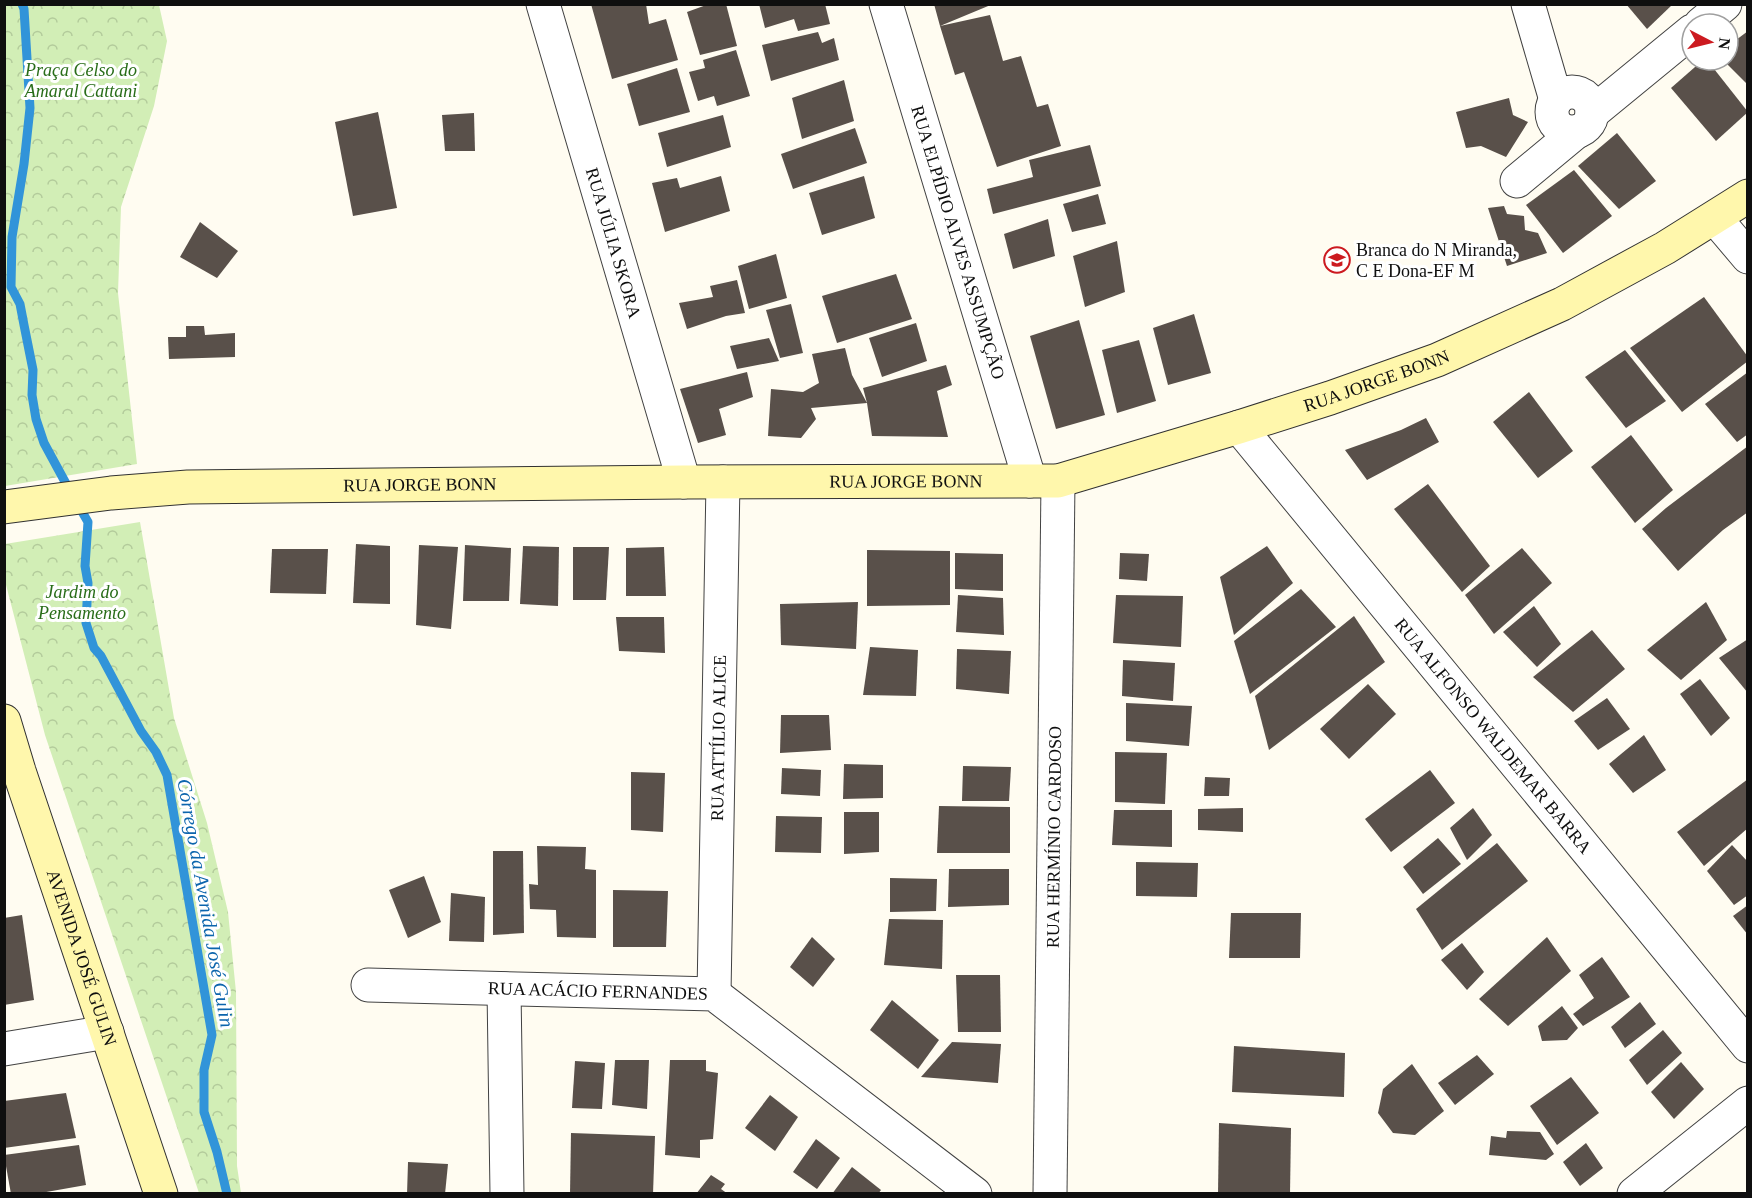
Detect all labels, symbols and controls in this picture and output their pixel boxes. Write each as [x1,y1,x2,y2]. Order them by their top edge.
north arrow [1680,12,1740,72]
text: N [1715,37,1734,51]
park label: Praça Celso do Amaral Cattani [24,60,137,101]
street label: RUA ELPÍDIO ALVES ASSUMPÇÃO [907,103,1009,382]
street label: RUA JÚLIA SKORA [582,165,645,321]
place label: Branca do N Miranda, C E Dona-EF M [1356,240,1517,281]
school or university icon: Branca do N Miranda, C E Dona-EF M [1322,245,1352,275]
street label: RUA JORGE BONN [1301,346,1452,416]
street label: RUA JORGE BONN [829,471,982,492]
street label: RUA JORGE BONN [343,474,496,495]
park label: Jardim do Pensamento [37,582,126,623]
street label: RUA ALFONSO WALDEMAR BARRA [1391,614,1596,858]
street label: RUA ATTÍLIO ALICE [707,655,730,821]
street label: RUA HERMÍNIO CARDOSO [1043,726,1065,948]
water label: Córrego da Avenida José Gulin [172,777,239,1029]
street label: AVENIDA JOSÉ GULIN [43,867,121,1048]
street label: RUA ACÁCIO FERNANDES [488,978,708,1004]

